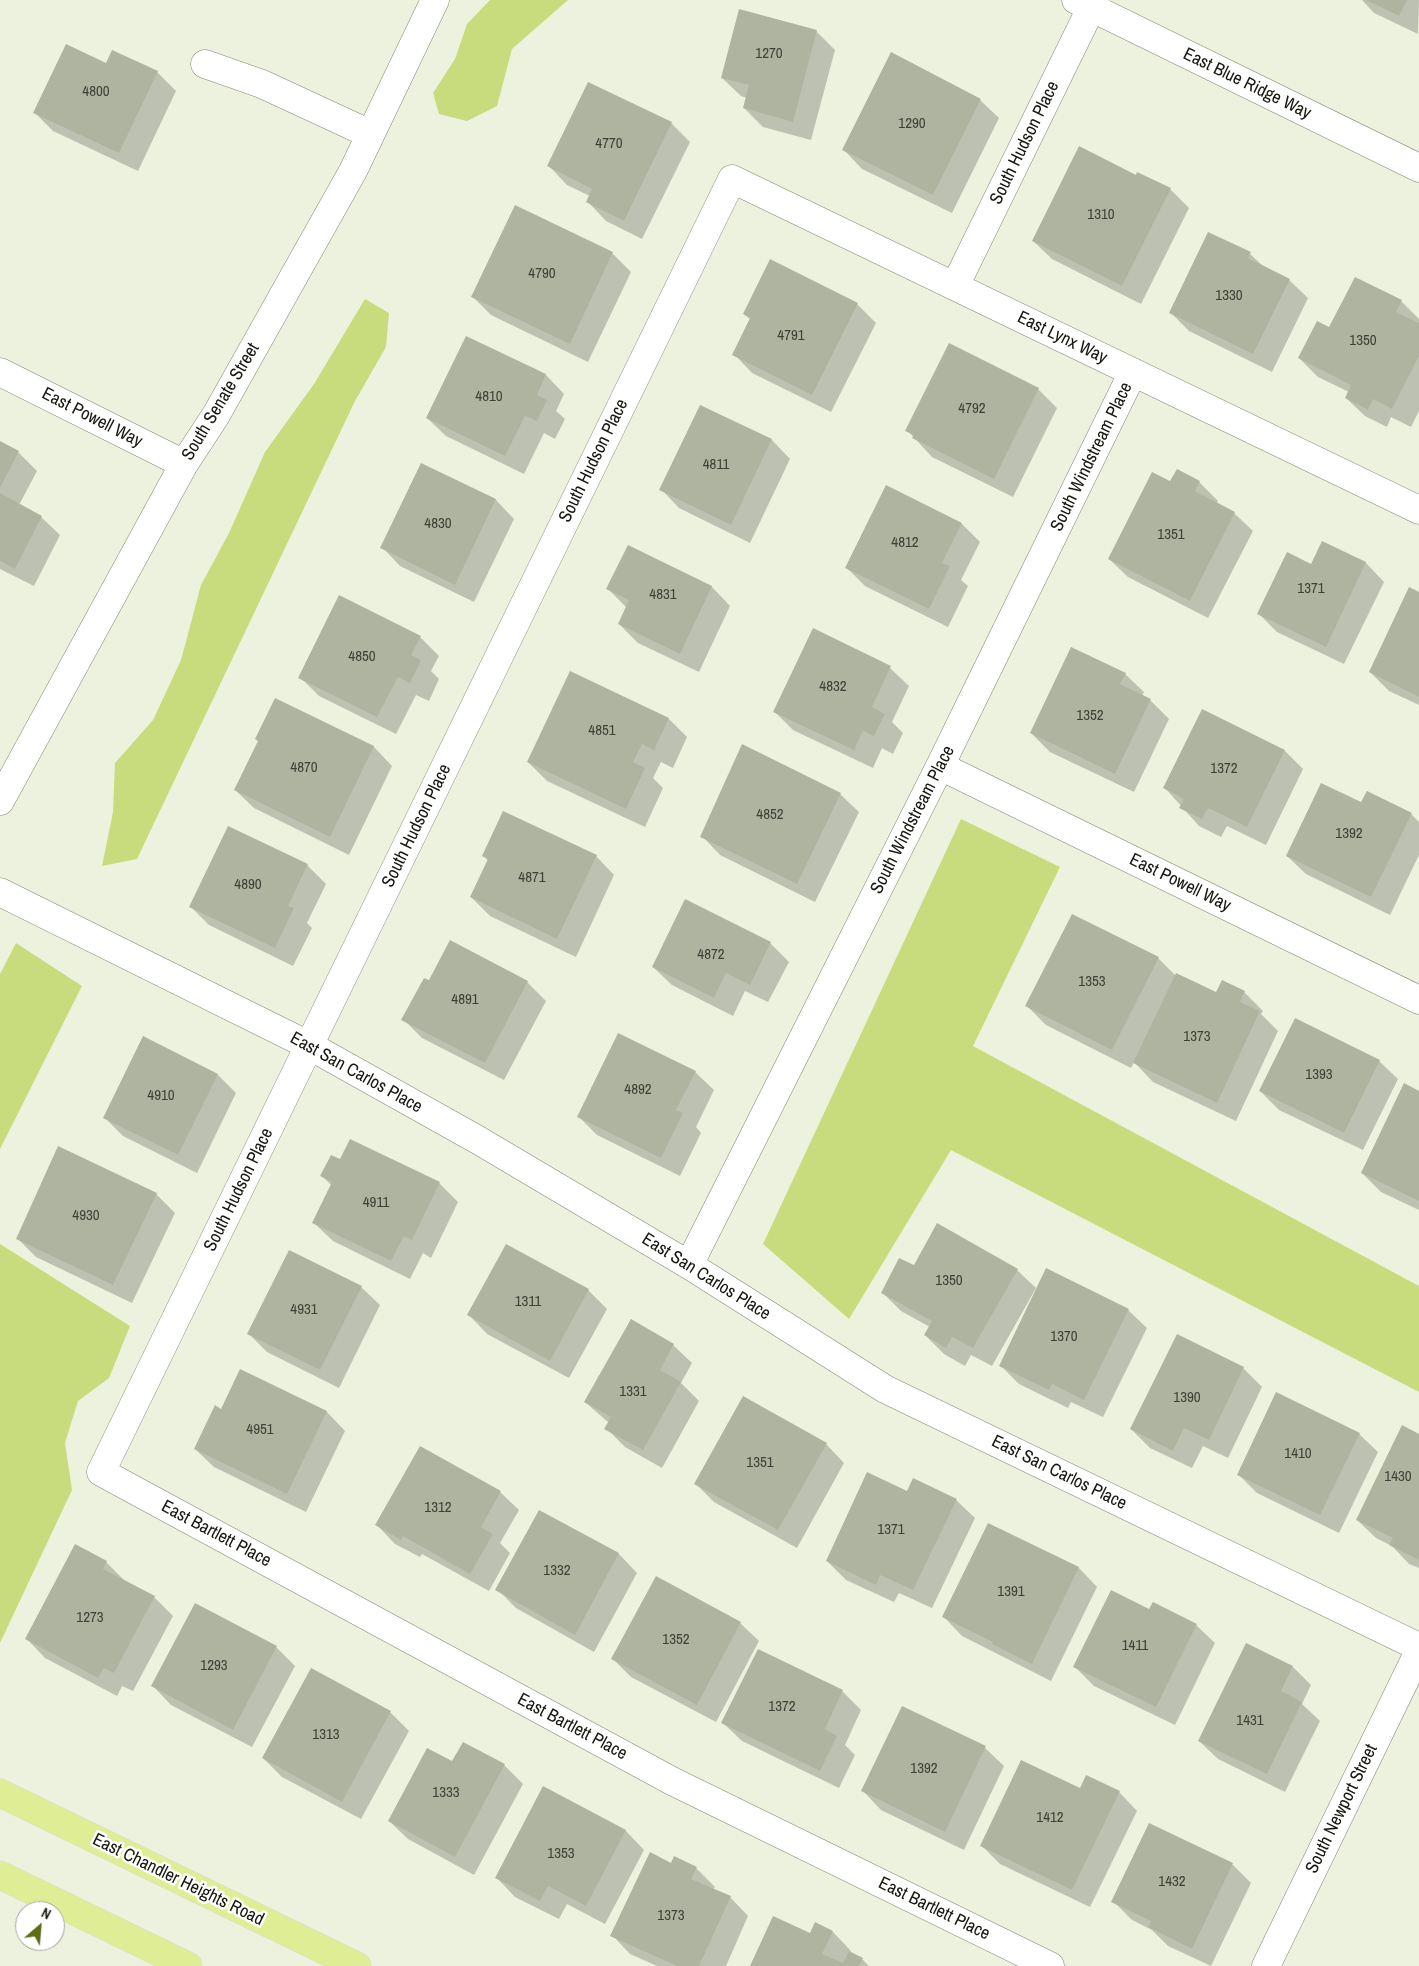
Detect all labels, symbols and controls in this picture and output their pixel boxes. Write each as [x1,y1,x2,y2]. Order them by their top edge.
street label: East Blue Ridge Way [1179,44,1315,124]
house number: 1270 [755,45,783,63]
street label: South Hudson Place [986,78,1064,208]
house number: 4800 [82,83,110,101]
house number: 1290 [898,115,926,133]
house number: 4770 [595,135,623,153]
house number: 1310 [1087,206,1115,224]
house number: 4790 [528,265,556,283]
house number: 1330 [1215,287,1243,305]
street label: East Lynx Way [1014,307,1110,369]
house number: 4791 [777,327,805,345]
house number: 1350 [1349,332,1377,350]
street label: South Senate Street [178,339,264,465]
street label: South Windstream Place [1047,379,1137,535]
street label: East Powell Way [38,383,146,453]
house number: 4810 [475,388,503,406]
street label: South Hudson Place [555,396,633,526]
house number: 4792 [958,400,986,418]
house number: 4811 [703,456,729,474]
house number: 4830 [424,515,452,533]
house number: 1351 [1157,526,1185,544]
house number: 4812 [891,534,919,552]
house number: 1371 [1297,580,1325,598]
house number: 4831 [649,586,677,604]
house number: 4850 [348,648,376,666]
house number: 4832 [819,678,847,696]
house number: 1352 [1076,707,1104,725]
house number: 4851 [588,722,616,740]
street label: South Windstream Place [866,742,960,898]
house number: 4870 [290,759,318,777]
house number: 1372 [1210,760,1238,778]
street label: South Hudson Place [378,761,456,891]
house number: 4852 [756,806,784,824]
house number: 1392 [1335,825,1363,843]
street label: East Powell Way [1126,849,1234,917]
house number: 4871 [518,869,546,887]
house number: 4890 [234,876,262,894]
house number: 4872 [697,946,725,964]
house number: 1353 [1078,973,1106,991]
house number: 4891 [451,991,479,1009]
street label: East San Carlos Place [286,1028,426,1118]
house number: 1373 [1183,1028,1211,1046]
house number: 1393 [1305,1066,1333,1084]
house number: 4892 [624,1081,652,1099]
house number: 4910 [147,1087,175,1105]
street label: South Hudson Place [200,1125,278,1255]
house number: 4911 [363,1194,389,1212]
house number: 4930 [72,1207,100,1225]
street label: East San Carlos Place [638,1229,774,1325]
house number: 1350 [935,1272,963,1290]
house number: 1311 [515,1293,541,1311]
house number: 4931 [290,1301,318,1319]
house number: 1370 [1050,1328,1078,1346]
house number: 1331 [619,1383,647,1401]
house number: 1390 [1173,1389,1201,1407]
house number: 4951 [246,1421,274,1439]
street label: East San Carlos Place [988,1431,1130,1515]
house number: 1410 [1284,1445,1312,1463]
house number: 1351 [746,1454,774,1472]
house number: 1430 [1384,1468,1412,1486]
street label: East Bartlett Place [157,1496,275,1572]
house number: 1312 [424,1499,452,1517]
house number: 1371 [877,1521,905,1539]
house number: 1332 [543,1562,571,1580]
house number: 1391 [997,1583,1025,1601]
house number: 1273 [76,1609,104,1627]
house number: 1352 [662,1631,690,1649]
house number: 1411 [1122,1637,1148,1655]
house number: 1293 [200,1657,228,1675]
street label: East Bartlett Place [513,1689,631,1765]
house number: 1372 [768,1698,796,1716]
house number: 1431 [1236,1712,1264,1730]
house number: 1313 [312,1726,340,1744]
street label: South Newport Street [1301,1741,1383,1877]
house number: 1392 [910,1760,938,1778]
house number: 1333 [432,1784,460,1802]
house number: 1412 [1036,1809,1064,1827]
street label: East Chandler Heights Road [89,1829,267,1931]
house number: 1353 [547,1845,575,1863]
street label: East Bartlett Place [875,1873,993,1945]
house number: 1432 [1158,1873,1186,1891]
north arrow [15,1901,65,1951]
text: N [39,1904,54,1923]
house number: 1373 [657,1907,685,1925]

